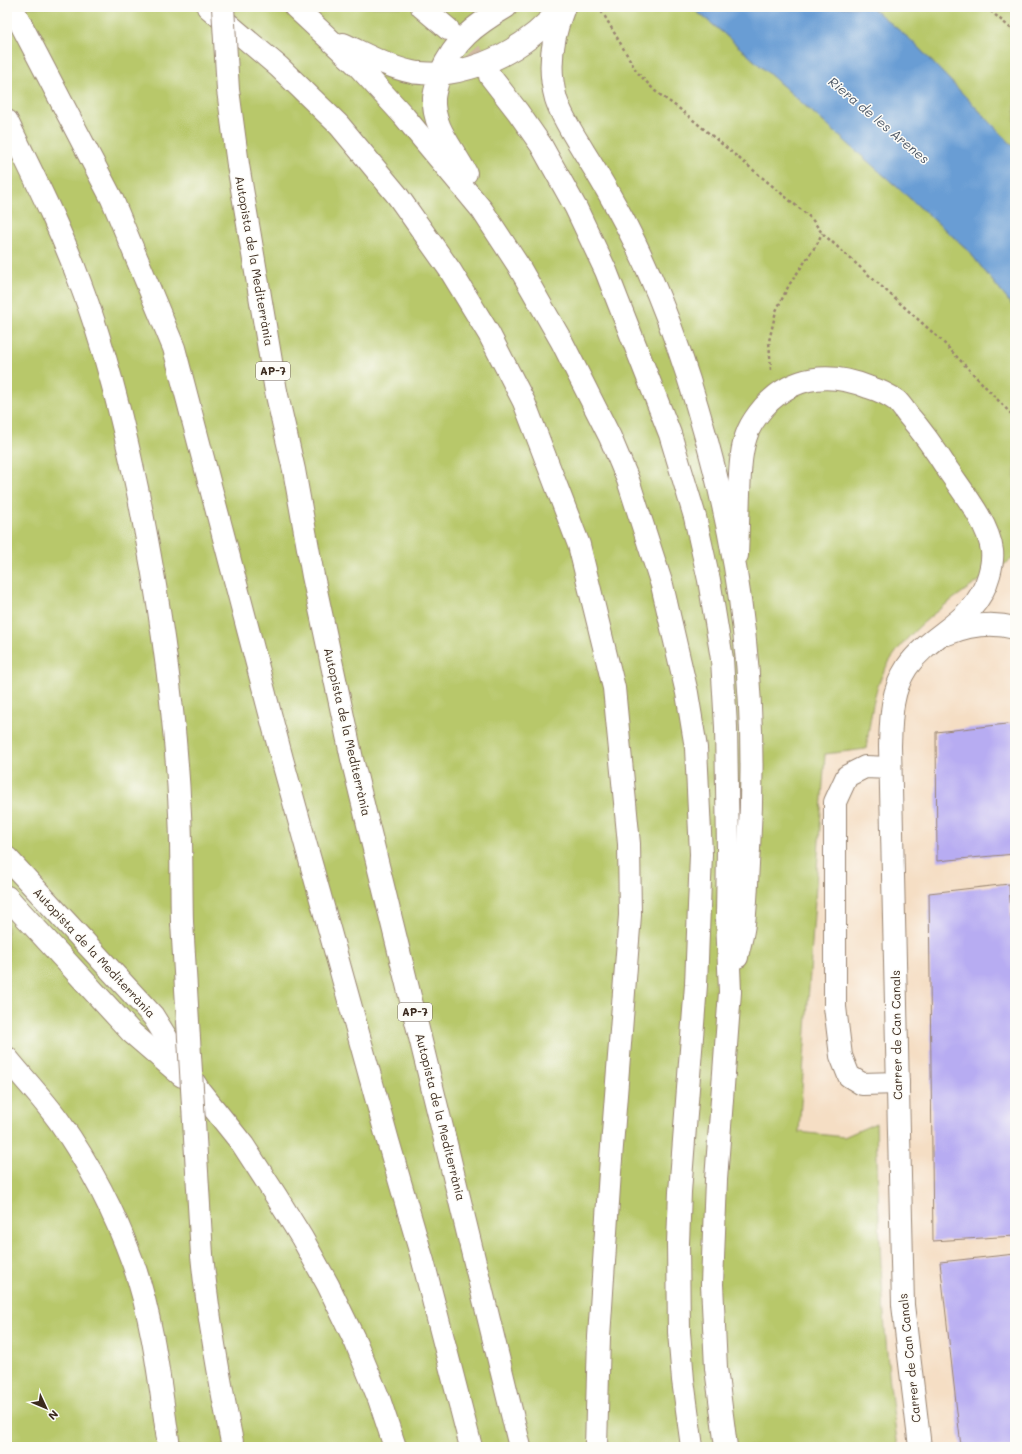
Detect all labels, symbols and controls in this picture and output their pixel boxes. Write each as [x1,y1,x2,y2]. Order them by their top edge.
water label: Riera de les Arenes [825,72,933,167]
street label: Autopista de la Mediterrània [232,175,278,347]
road number: AP-7 [256,362,290,380]
street label: Autopista de la Mediterrània [321,646,375,818]
street label: Autopista de la Mediterrània [30,884,159,1021]
street label: Carrer de Can Canals [887,970,905,1100]
road number: AP-7 [398,1003,432,1021]
street label: Autopista de la Mediterrània [412,1031,470,1202]
street label: Carrer de Can Canals [894,1293,924,1423]
north arrow [26,1388,66,1428]
text: N [45,1407,62,1424]

